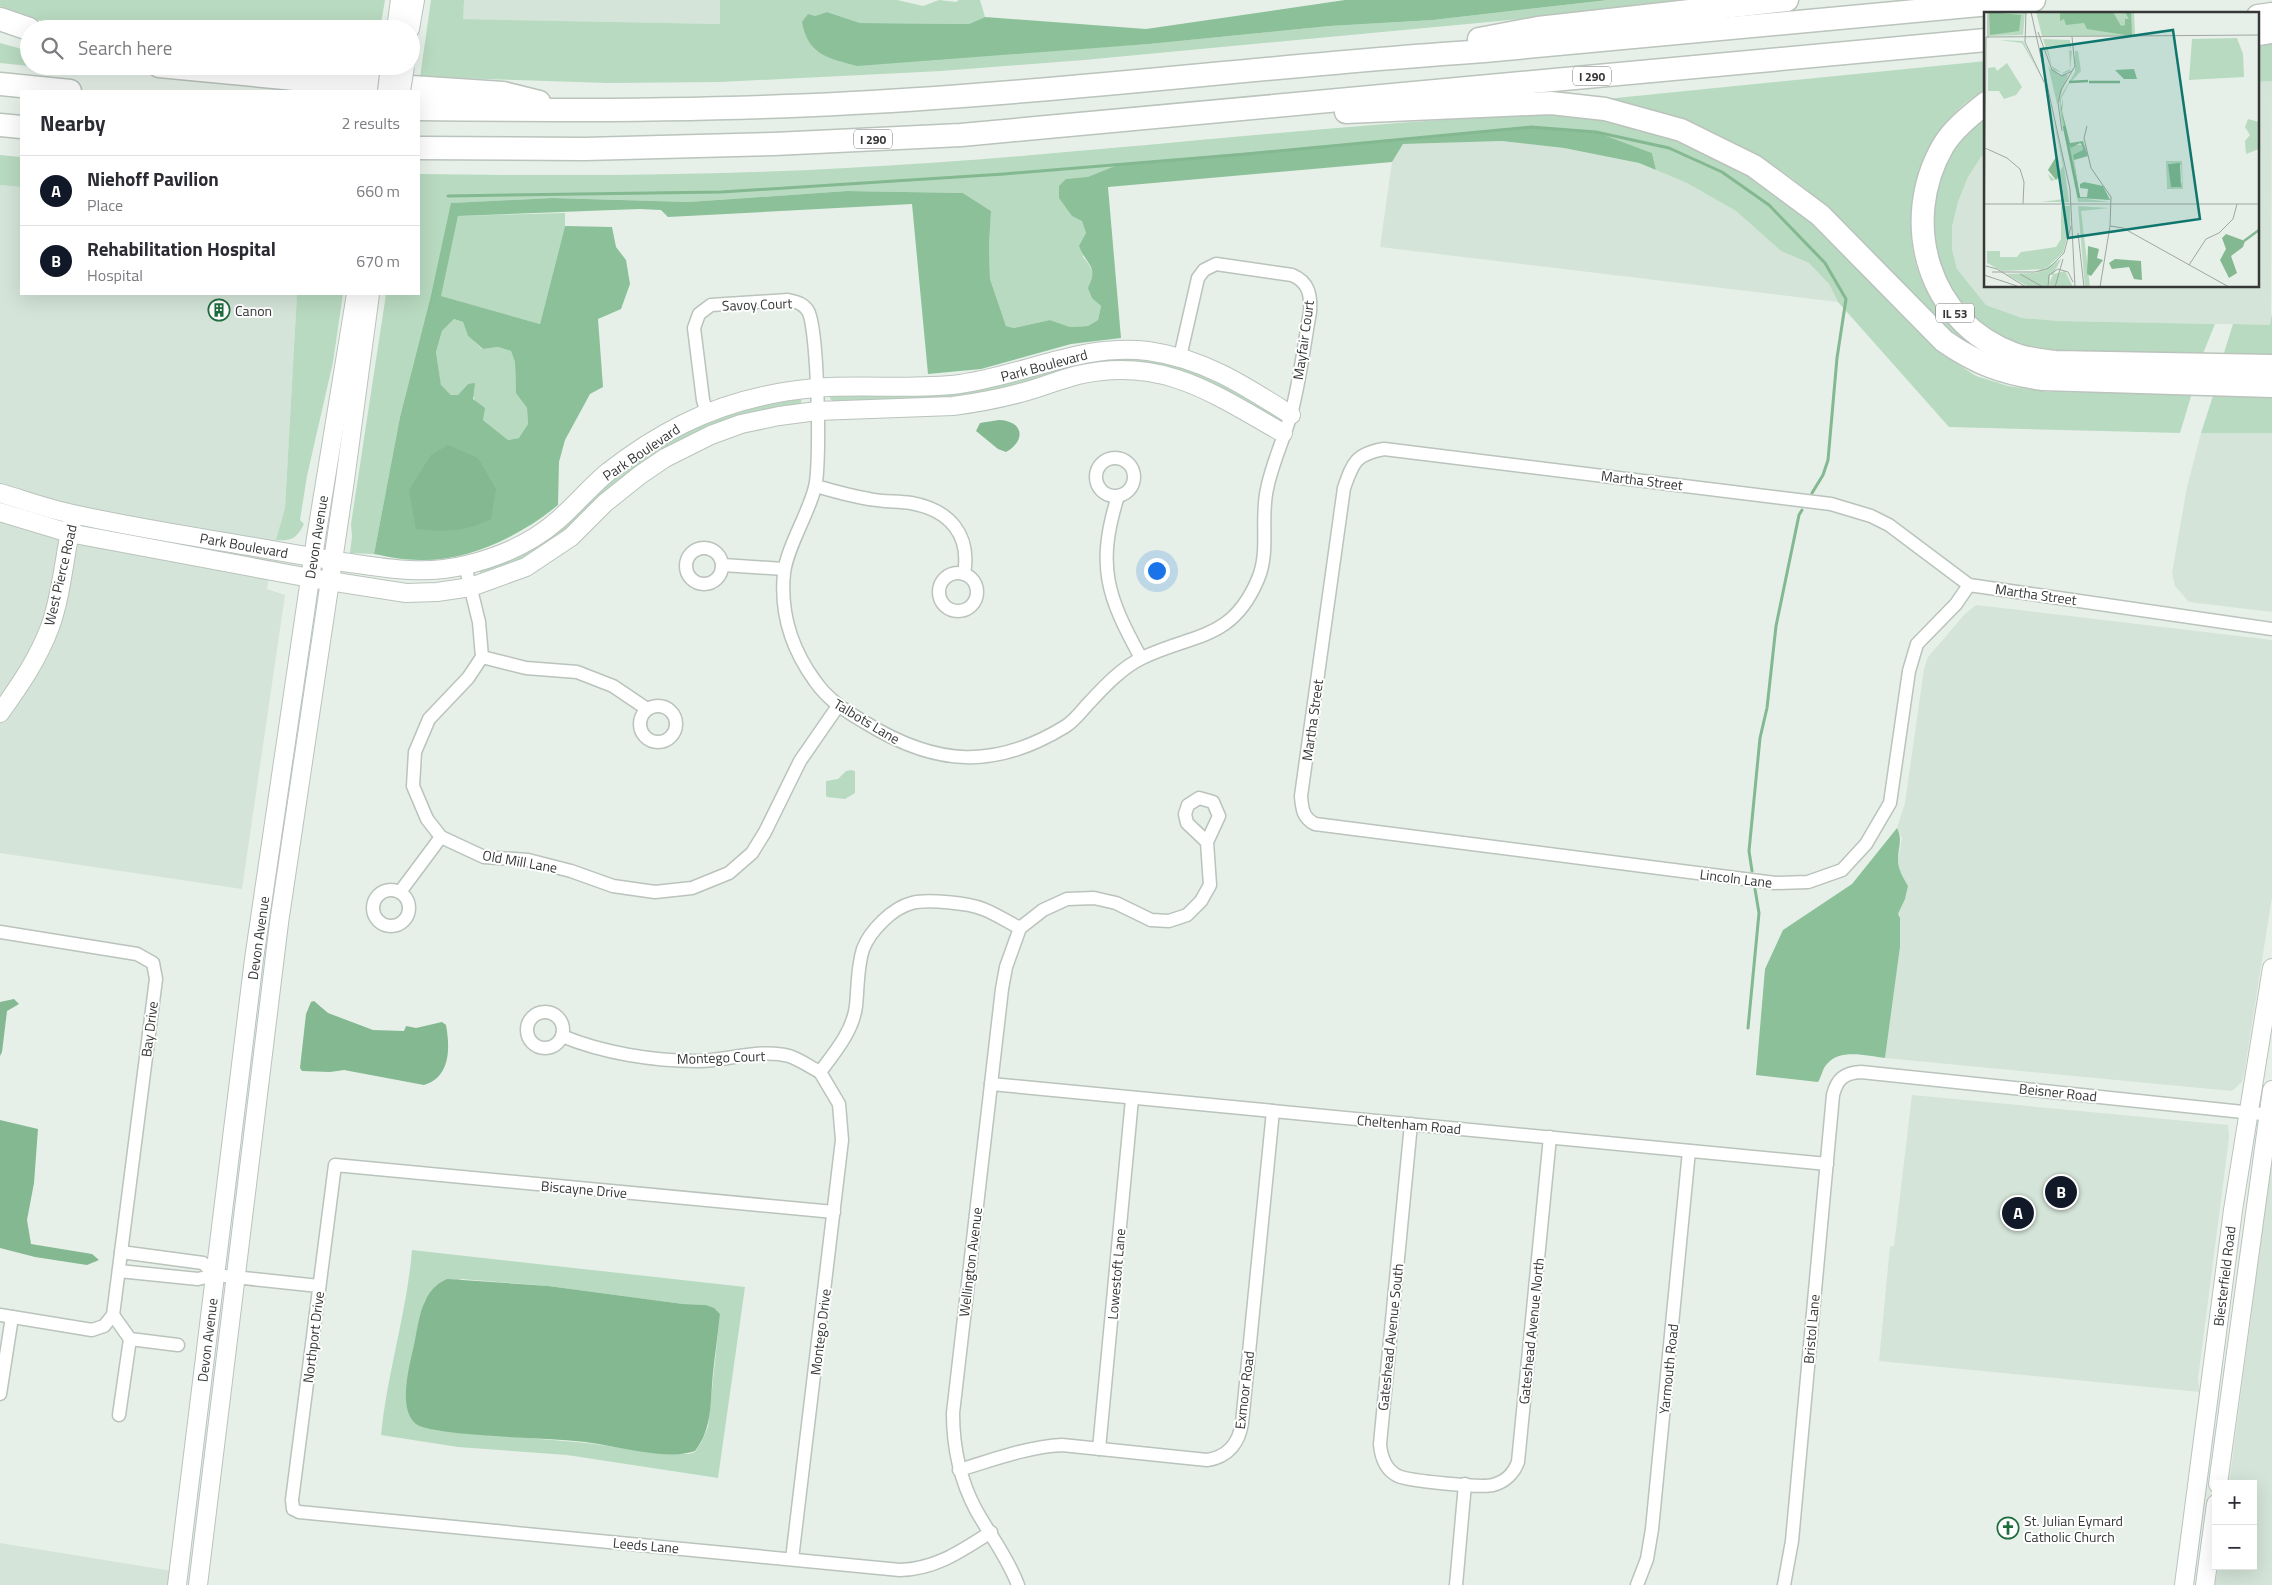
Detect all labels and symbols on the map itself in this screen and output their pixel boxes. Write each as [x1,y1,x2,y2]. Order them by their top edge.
inset map [1984,12,2260,288]
road number: I 290 [1573,66,1611,85]
road number: I 290 [854,130,892,148]
street label: Savoy Court [722,292,793,316]
building icon: Canon [207,298,231,322]
street label: Mayfair Court [1287,299,1319,381]
place label: Canon [235,300,272,321]
road number: IL 53 [1936,304,1974,322]
street label: Park Boulevard [998,343,1090,387]
street label: Park Boulevard [598,418,684,486]
street label: Martha Street [1600,465,1684,495]
street label: Devon Avenue [299,494,333,580]
street label: West Pierce Road [38,522,82,628]
street label: Park Boulevard [198,527,290,563]
your location [1144,558,1170,584]
street label: Martha Street [1994,578,2078,610]
street label: Martha Street [1296,678,1328,762]
street label: Talbots Lane [830,693,904,749]
street label: Old Mill Lane [481,844,559,878]
street label: Lincoln Lane [1699,863,1773,893]
street label: Devon Avenue [242,895,274,981]
street label: Bay Drive [135,1000,163,1058]
street label: Montego Court [677,1045,766,1069]
street label: Beisner Road [2018,1077,2098,1107]
street label: Cheltenham Road [1356,1109,1462,1139]
pin: B [2045,1173,2077,1211]
street label: Biscayne Drive [540,1175,628,1203]
pin: A [2002,1194,2034,1232]
street label: Wellington Avenue [953,1206,987,1318]
street label: Biesterfield Road [2207,1225,2241,1327]
street label: Lowestoft Lane [1102,1228,1130,1320]
street label: Gateshead Avenue North [1513,1257,1549,1405]
street label: Gateshead Avenue South [1372,1262,1408,1412]
street label: Montego Drive [804,1288,836,1376]
street label: Northport Drive [297,1290,329,1384]
street label: Bristol Lane [1797,1293,1825,1365]
street label: Devon Avenue [191,1297,223,1383]
street label: Yarmouth Road [1653,1323,1683,1415]
street label: Exmoor Road [1229,1350,1259,1430]
place label: St. Julian Eymard Catholic Church [2024,1510,2123,1547]
church icon: St. Julian Eymard Catholic Church [1996,1516,2020,1540]
street label: Leeds Lane [612,1532,680,1558]

